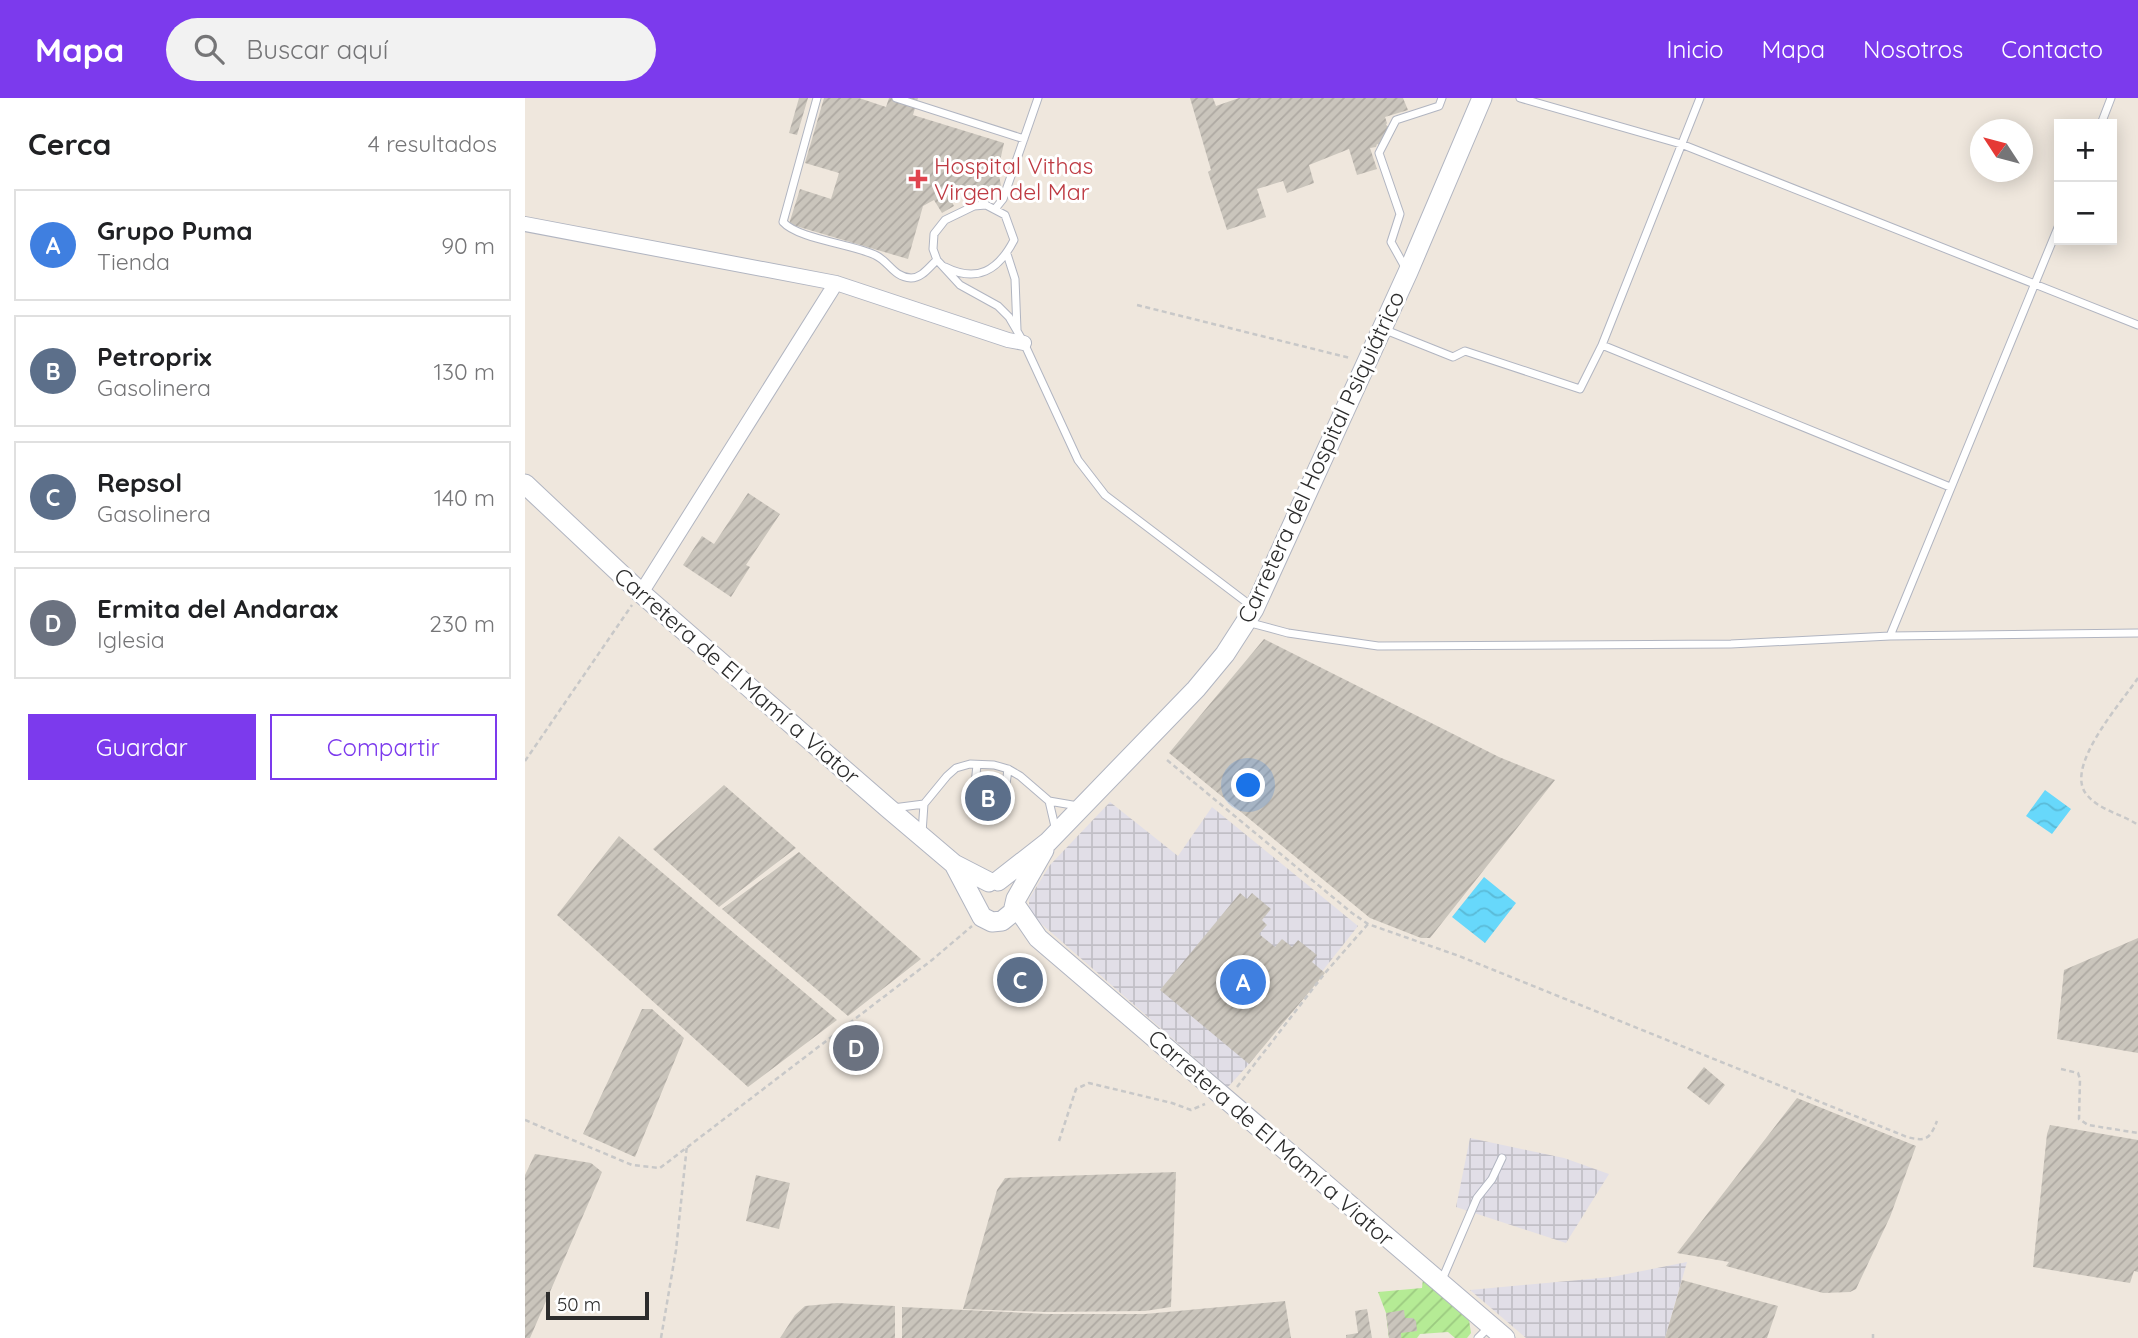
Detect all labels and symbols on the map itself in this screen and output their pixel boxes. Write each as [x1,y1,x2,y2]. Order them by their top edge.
north arrow [1970,119,2033,182]
place label: Hospital Vithas Virgen del Mar [934,151,1093,206]
marker: Hospital Vithas Virgen del Mar [908,169,928,189]
street label: Carretera del Hospital Psiquiátrico [1231,286,1410,628]
street label: Carretera de El Mamí a Viator [608,561,866,790]
your location [1231,768,1265,802]
pin: B [965,772,1011,824]
pin: C [997,954,1043,1006]
pin: A [1220,956,1266,1008]
pin: D [833,1022,879,1074]
street label: Carretera de El Mamí a Viator [1142,1023,1400,1252]
scale bar [546,1289,649,1321]

